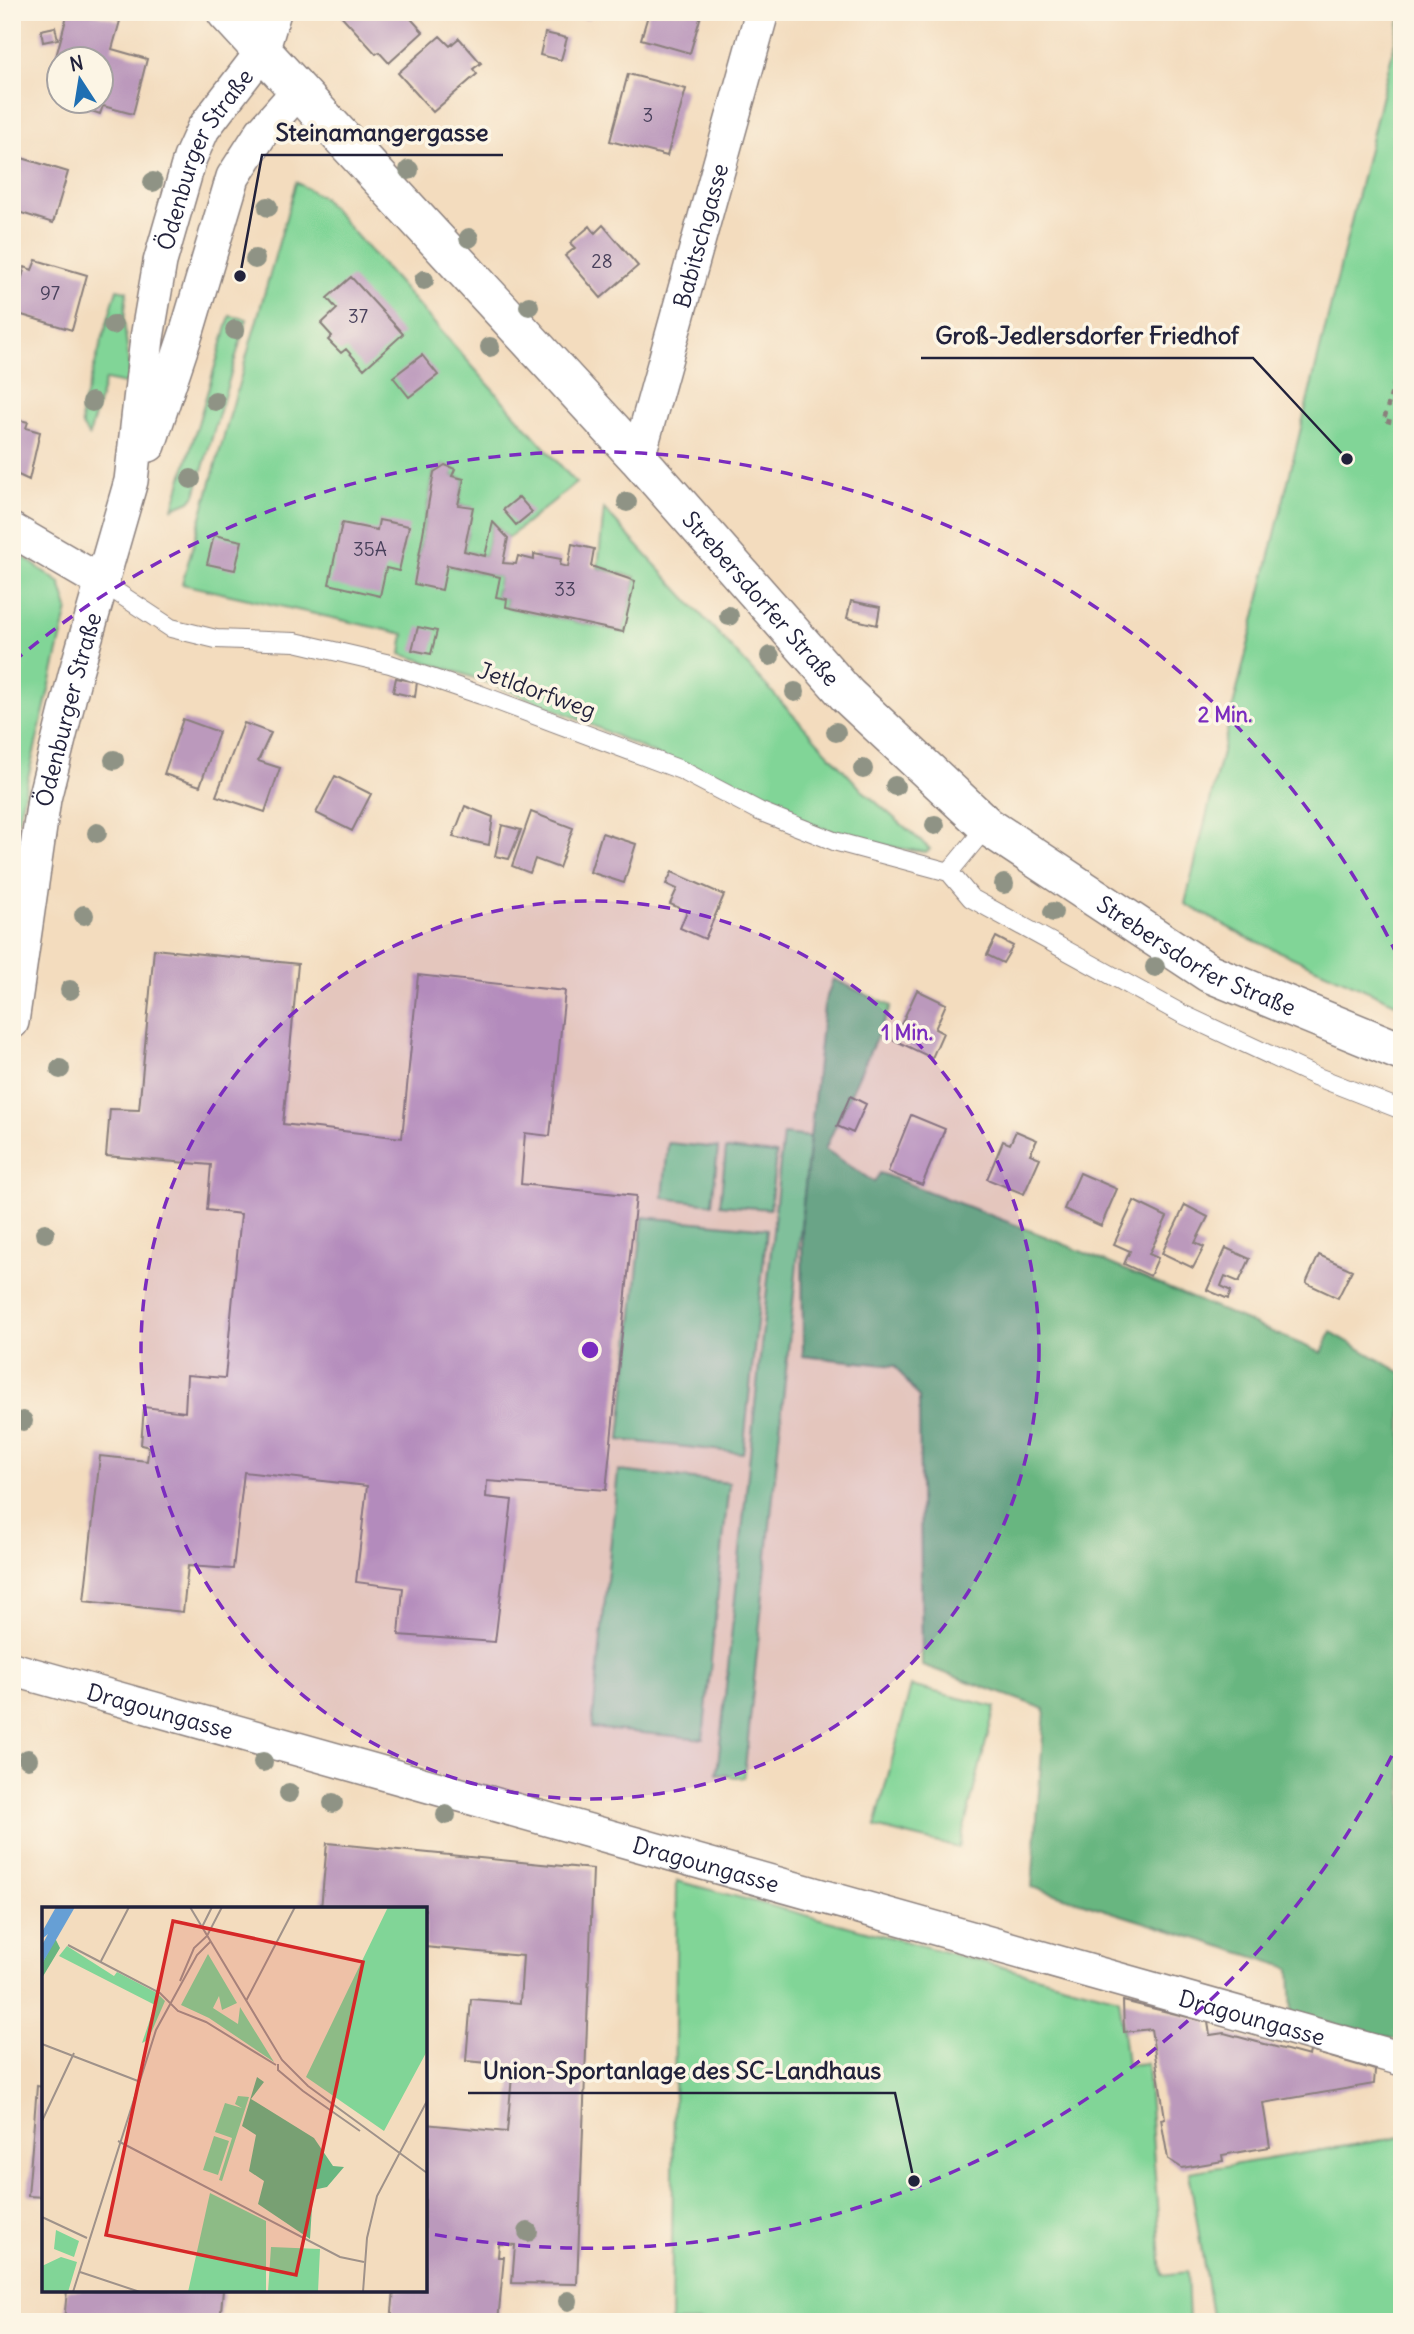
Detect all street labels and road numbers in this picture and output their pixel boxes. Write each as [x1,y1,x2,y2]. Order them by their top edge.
street label: Ödenburger Straße [150,62,259,253]
street label: Babitschgasse [666,160,734,311]
street label: Strebersdorfer Straße [677,505,846,692]
street label: Ödenburger Straße [28,609,107,809]
street label: Jetldorfweg [474,655,600,725]
street label: Strebersdorfer Straße [1092,889,1300,1022]
street label: Dragoungasse [84,1676,237,1745]
street label: Dragoungasse [630,1830,783,1898]
street label: Dragoungasse [1176,1983,1328,2051]

